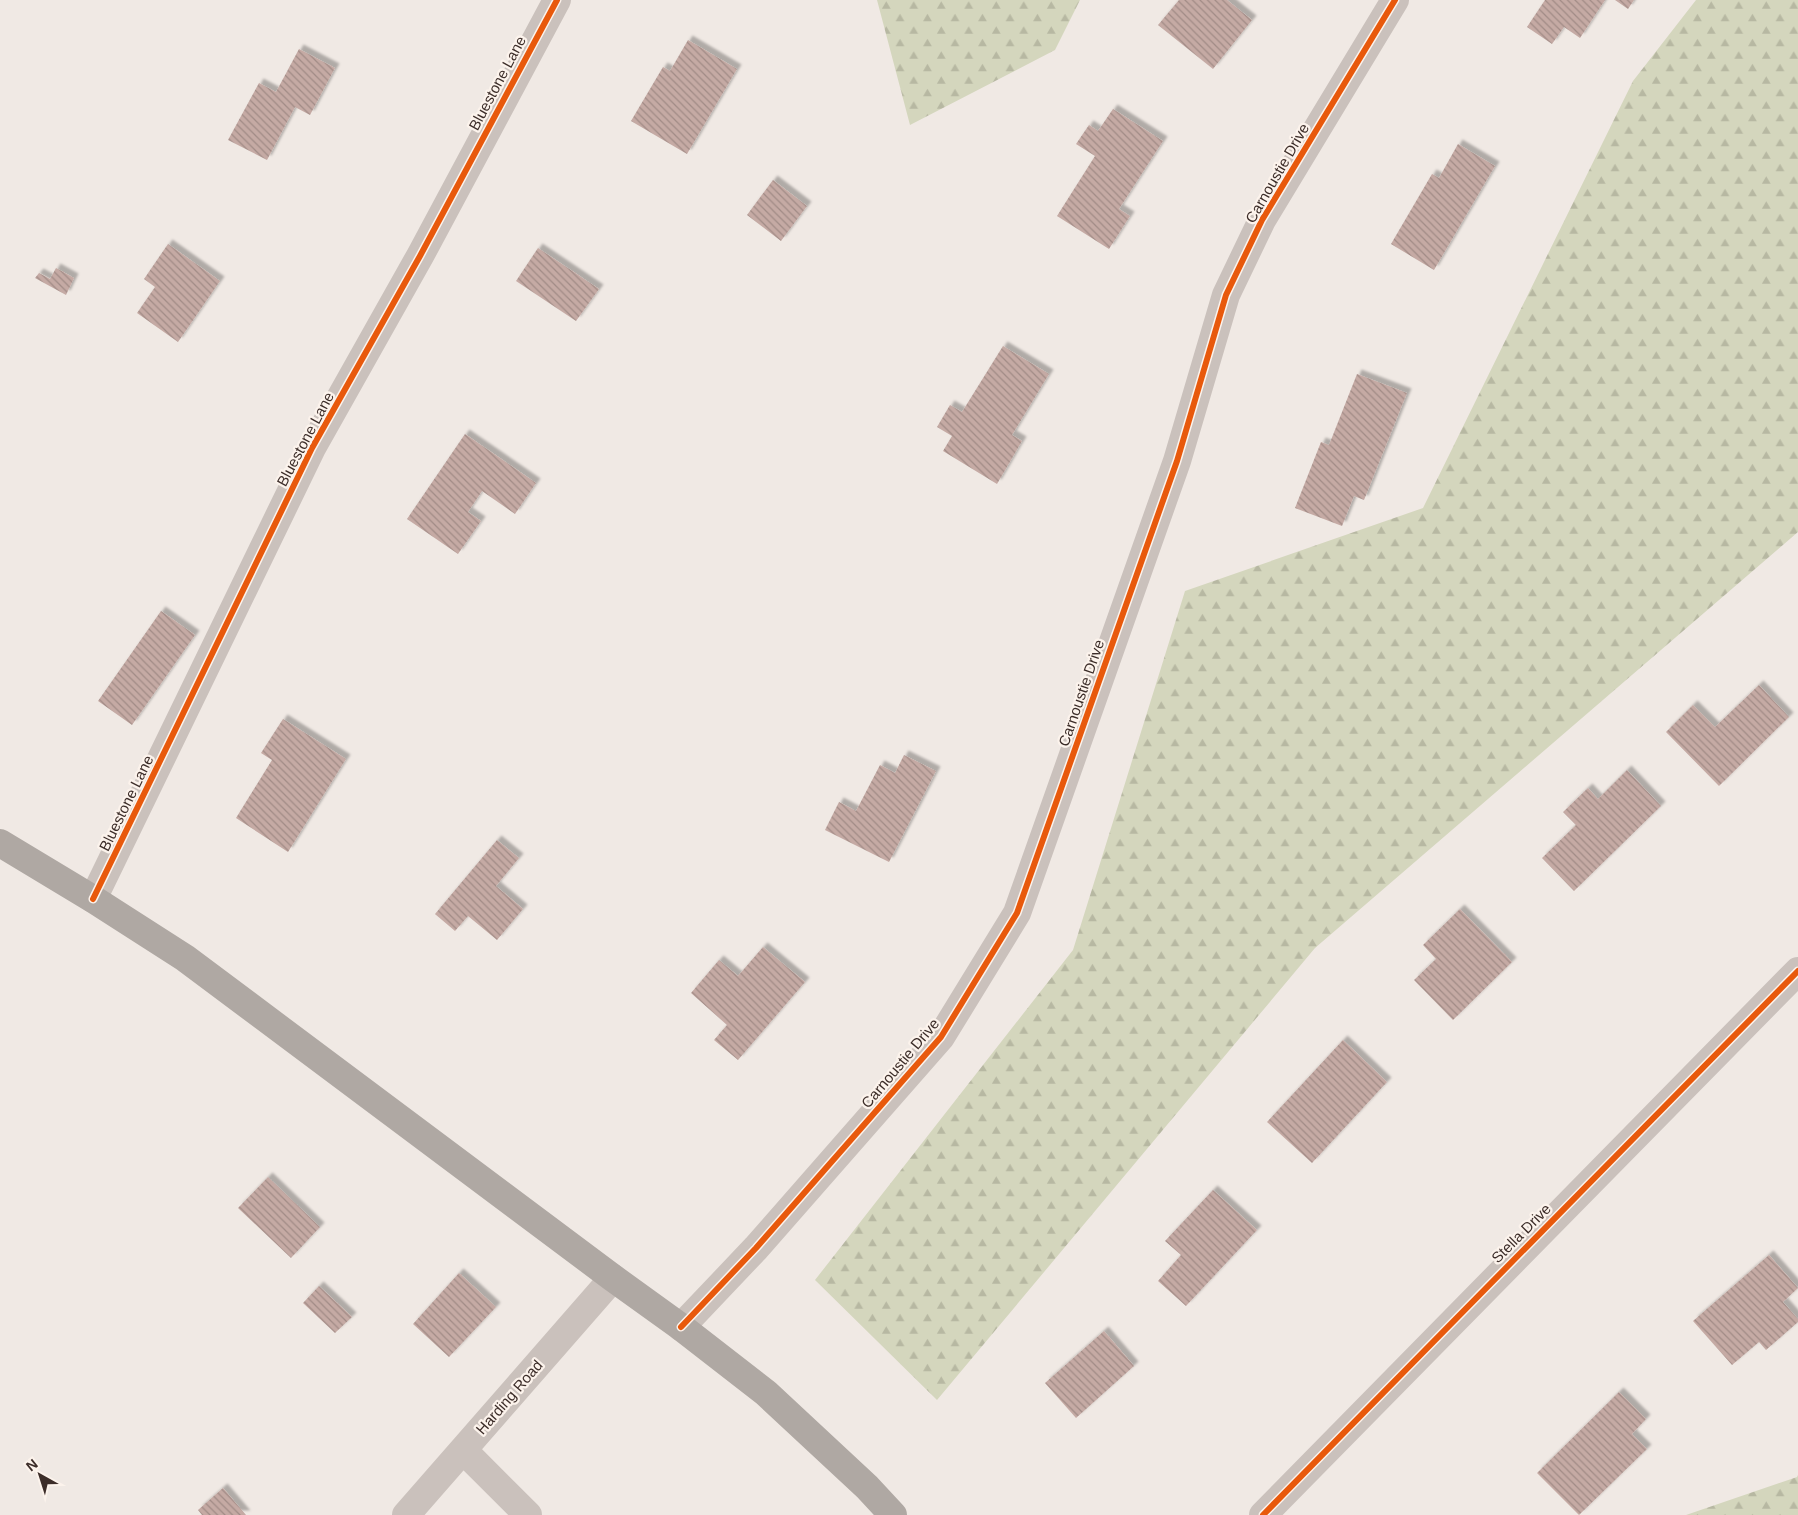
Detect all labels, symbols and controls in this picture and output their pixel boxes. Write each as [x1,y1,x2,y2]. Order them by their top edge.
street label: Bluestone Lane [465,33,529,133]
street label: Carnoustie Drive [1242,120,1312,226]
street label: Bluestone Lane [273,389,337,489]
street label: Carnoustie Drive [1055,637,1107,749]
street label: Bluestone Lane [96,752,156,854]
street label: Carnoustie Drive [858,1015,942,1111]
street label: Stella Drive [1488,1200,1554,1266]
street label: Harding Road [472,1356,546,1438]
north arrow [15,1450,65,1500]
text: N [23,1455,41,1474]

